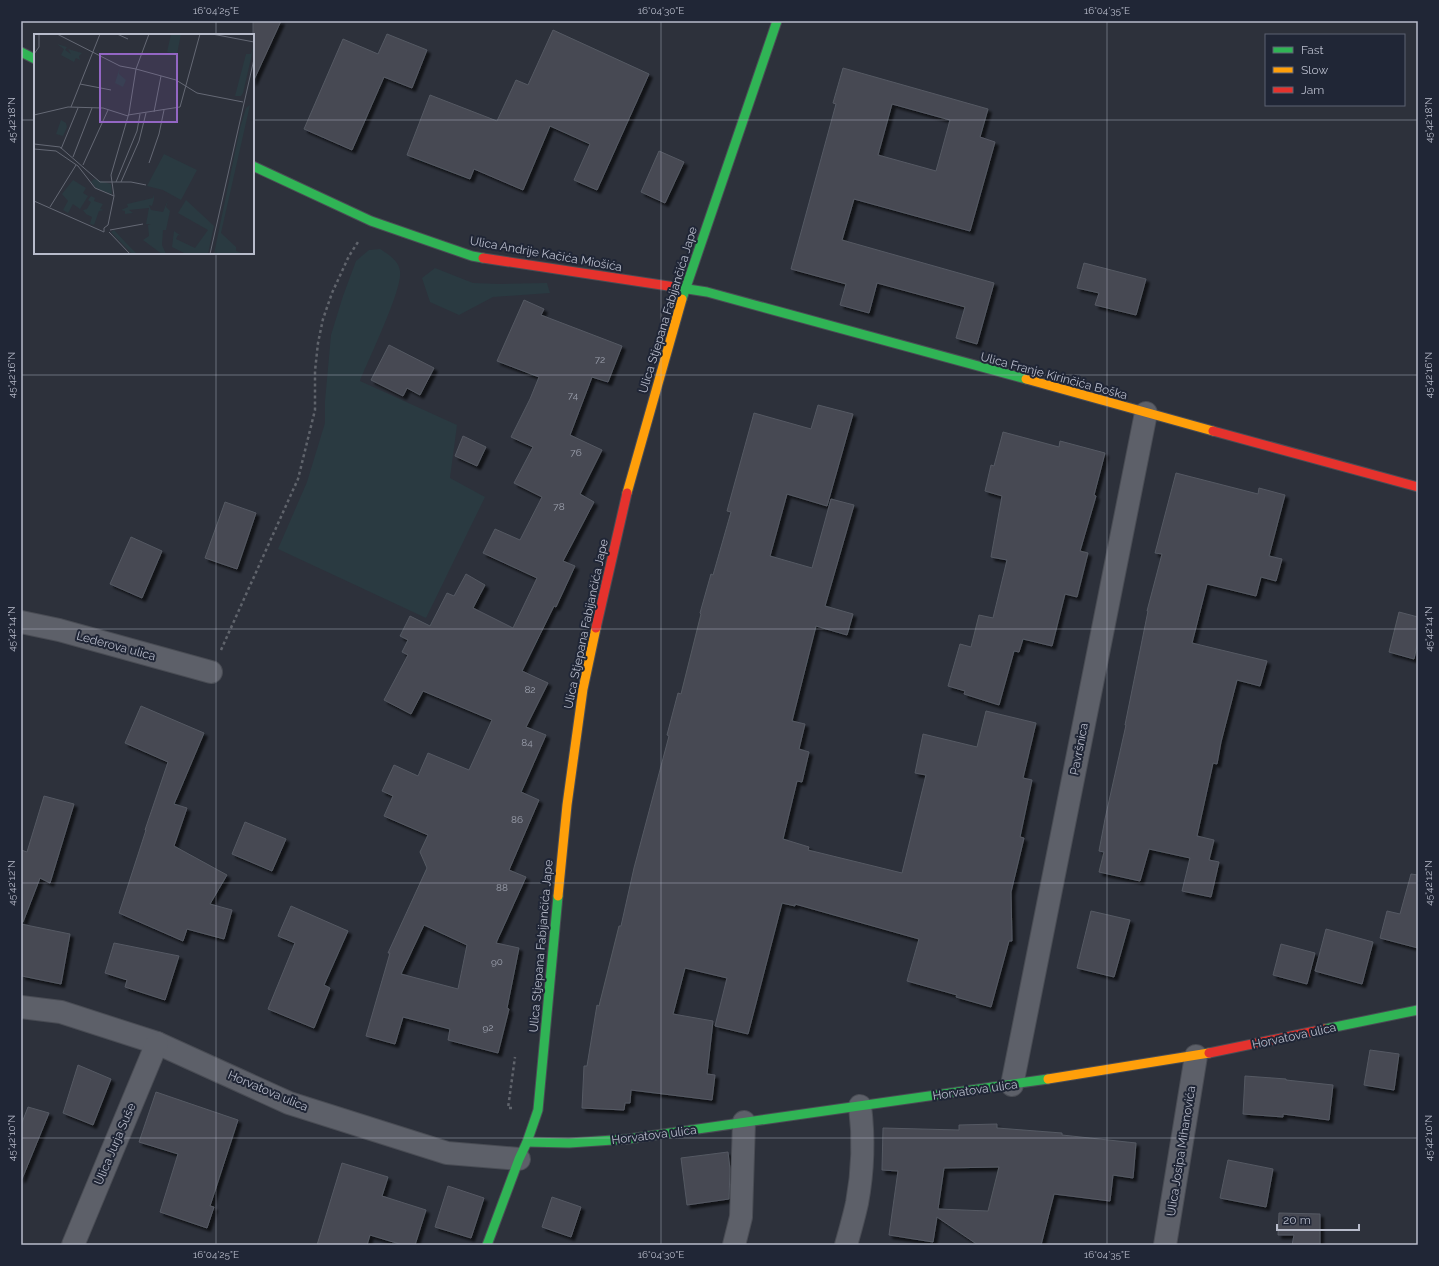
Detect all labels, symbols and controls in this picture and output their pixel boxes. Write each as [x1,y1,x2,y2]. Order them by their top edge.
text: 16°04'25"E [193,5,239,16]
text: 16°04'30"E [638,5,684,16]
text: 16°04'35"E [1084,5,1130,16]
inset map [34,34,254,254]
legend [1265,34,1405,106]
text: Fast [1301,43,1324,57]
text: Slow [1301,63,1328,77]
text: Jam [1301,83,1324,97]
text: 45°42'18"N [6,97,17,143]
text: 45°42'18"N [1423,97,1434,143]
street label: Ulica Stjepana Fabijančića Jape [636,225,700,395]
street label: Ulica Andrije Kačića Miošića [469,234,623,274]
street label: Ulica Franje Kirinčića Boška [979,350,1129,402]
text: 45°42'16"N [6,352,17,398]
text: 45°42'16"N [1423,352,1434,398]
house number: 72 [595,354,605,365]
house number: 74 [568,390,579,401]
house number: 76 [570,447,582,458]
house number: 78 [553,501,565,512]
street label: Ulica Stjepana Fabijančića Jape [561,538,611,710]
text: 45°42'14"N [6,606,17,652]
text: 45°42'14"N [1423,606,1434,652]
street label: Lederova ulica [75,629,157,663]
house number: 82 [524,684,536,695]
street label: Pavršnica [1067,722,1091,776]
house number: 84 [521,737,533,748]
house number: 86 [511,814,523,825]
street label: Ulica Stjepana Fabijančića Jape [526,859,556,1033]
text: 45°42'12"N [6,860,17,906]
text: 45°42'12"N [1423,860,1434,906]
house number: 88 [496,882,508,893]
house number: 90 [491,956,503,967]
street label: Horvatova ulica [1251,1020,1337,1052]
house number: 92 [482,1022,494,1033]
street label: Horvatova ulica [226,1068,310,1114]
street label: Horvatova ulica [932,1077,1018,1103]
street label: Ulica Josipa Mihanovića [1164,1085,1198,1217]
street label: Ulica Jurja Suše [91,1101,139,1187]
text: 45°42'10"N [6,1115,17,1161]
text: 45°42'10"N [1423,1115,1434,1161]
street label: Horvatova ulica [611,1123,697,1147]
scale bar [1277,1206,1359,1232]
text: 20 m [1283,1213,1311,1227]
text: 16°04'25"E [193,1249,239,1260]
text: 16°04'30"E [638,1249,684,1260]
text: 16°04'35"E [1084,1249,1130,1260]

